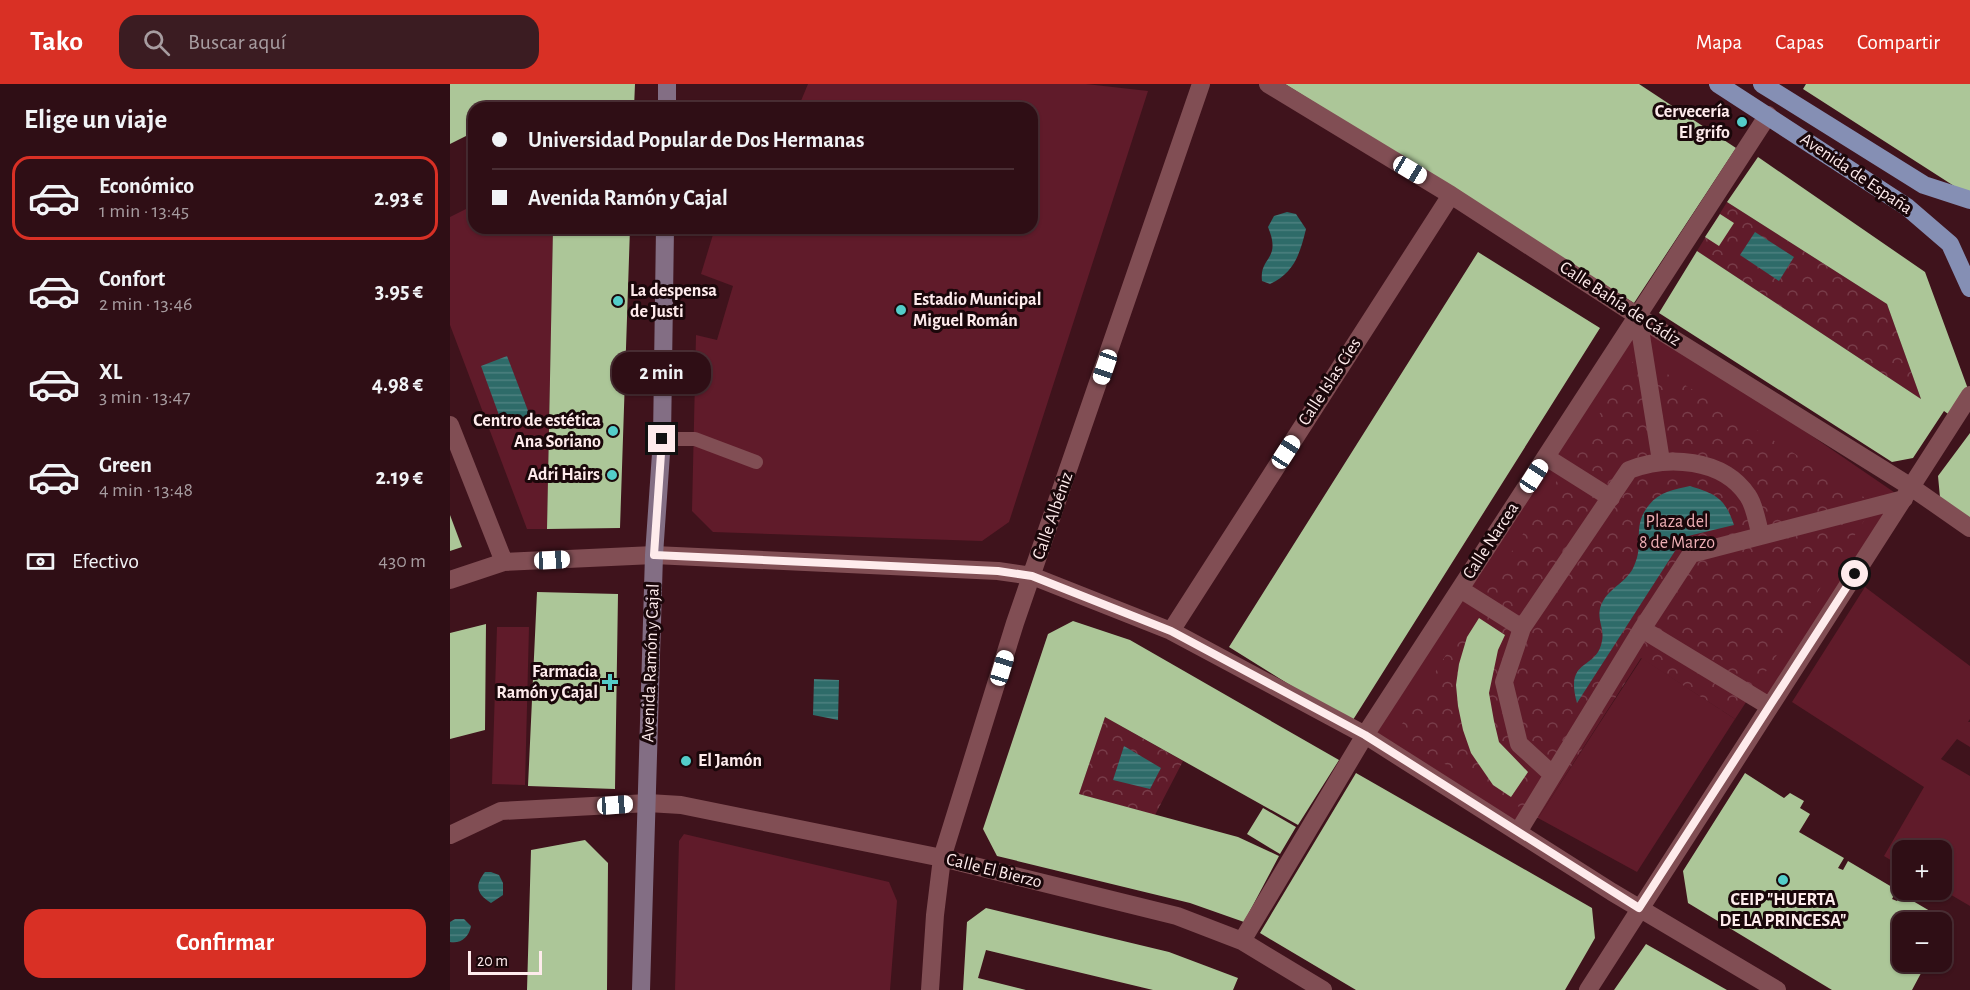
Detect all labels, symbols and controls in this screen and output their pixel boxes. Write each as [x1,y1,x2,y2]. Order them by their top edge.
search box [119,15,539,69]
icon: search [140,26,173,59]
text: Tako [30,28,83,56]
text: Buscar aquí [188,31,286,53]
text: Mapa [1696,32,1742,53]
text: Capas [1775,32,1824,53]
text: Compartir [1857,32,1940,53]
place label: Cervecería El grifo [1655,103,1730,142]
text: Elige un viaje [24,106,167,133]
marker: Cervecería El grifo [1735,115,1749,129]
text: Universidad Popular de Dos Hermanas [528,129,864,151]
street label: Avenida de España [1797,130,1915,218]
car [1390,153,1430,187]
icon: car [27,171,81,225]
text: Económico [99,175,194,197]
text: 2.93 € [374,187,423,209]
text: Avenida Ramón y Cajal [528,187,728,209]
text: 1 min · 13:45 [99,201,189,221]
street label: Calle Bahía de Cádiz [1556,258,1684,350]
icon: car [27,264,81,318]
text: Confort [99,268,165,290]
text: 3.95 € [375,280,423,302]
place label: La despensa de Justi [630,282,717,321]
place label: Estadio Municipal Miguel Román [913,291,1041,330]
text: 2 min · 13:46 [99,294,192,314]
marker: La despensa de Justi [611,294,625,308]
marker: Estadio Municipal Miguel Román [894,303,908,317]
street label: Calle Islas Cíes [1295,335,1365,429]
car [1091,347,1119,387]
callout: 2 min [612,352,712,394]
icon: car [27,357,81,411]
text: XL [99,361,122,383]
text: 2 min [639,363,684,383]
text: 4.98 € [372,373,423,395]
text: 3 min · 13:47 [99,387,191,407]
place label: Centro de estética Ana Soriano [473,412,601,451]
marker: Centro de estética Ana Soriano [606,424,620,438]
route end [648,425,675,452]
car [1269,432,1303,472]
icon: car [27,450,81,504]
text: Green [99,454,152,476]
car [1517,456,1551,496]
text: 2.19 € [375,466,423,488]
place label: Adri Hairs [528,466,600,484]
marker: Adri Hairs [605,468,619,482]
street label: Calle Albéniz [1030,470,1076,562]
text: 4 min · 13:48 [99,480,193,500]
street label: Calle Narcea [1460,500,1522,582]
park label: Plaza del 8 de Marzo [1639,513,1715,552]
icon: cash [24,545,57,578]
text: Efectivo [72,550,139,572]
car [534,550,570,570]
text: 430 m [378,551,426,571]
route start [1841,560,1868,587]
street label: Avenida Ramón y Cajal [639,583,663,743]
car [988,648,1016,688]
place label: Farmacia Ramón y Cajal [496,663,598,702]
marker: Farmacia Ramón y Cajal [603,675,617,689]
place label: El Jamón [698,752,762,770]
marker: El Jamón [679,754,693,768]
car [596,795,634,815]
map controls [1892,840,1952,972]
button: + [1892,840,1952,900]
street label: Calle El Bierzo [944,850,1044,892]
marker: CEIP "HUERTA DE LA PRINCESA" [1776,873,1790,887]
place label: CEIP "HUERTA DE LA PRINCESA" [1720,891,1846,930]
button: Confirmar [24,909,426,978]
button: − [1892,912,1952,972]
scale bar [468,948,542,976]
text: 20 m [477,953,508,969]

